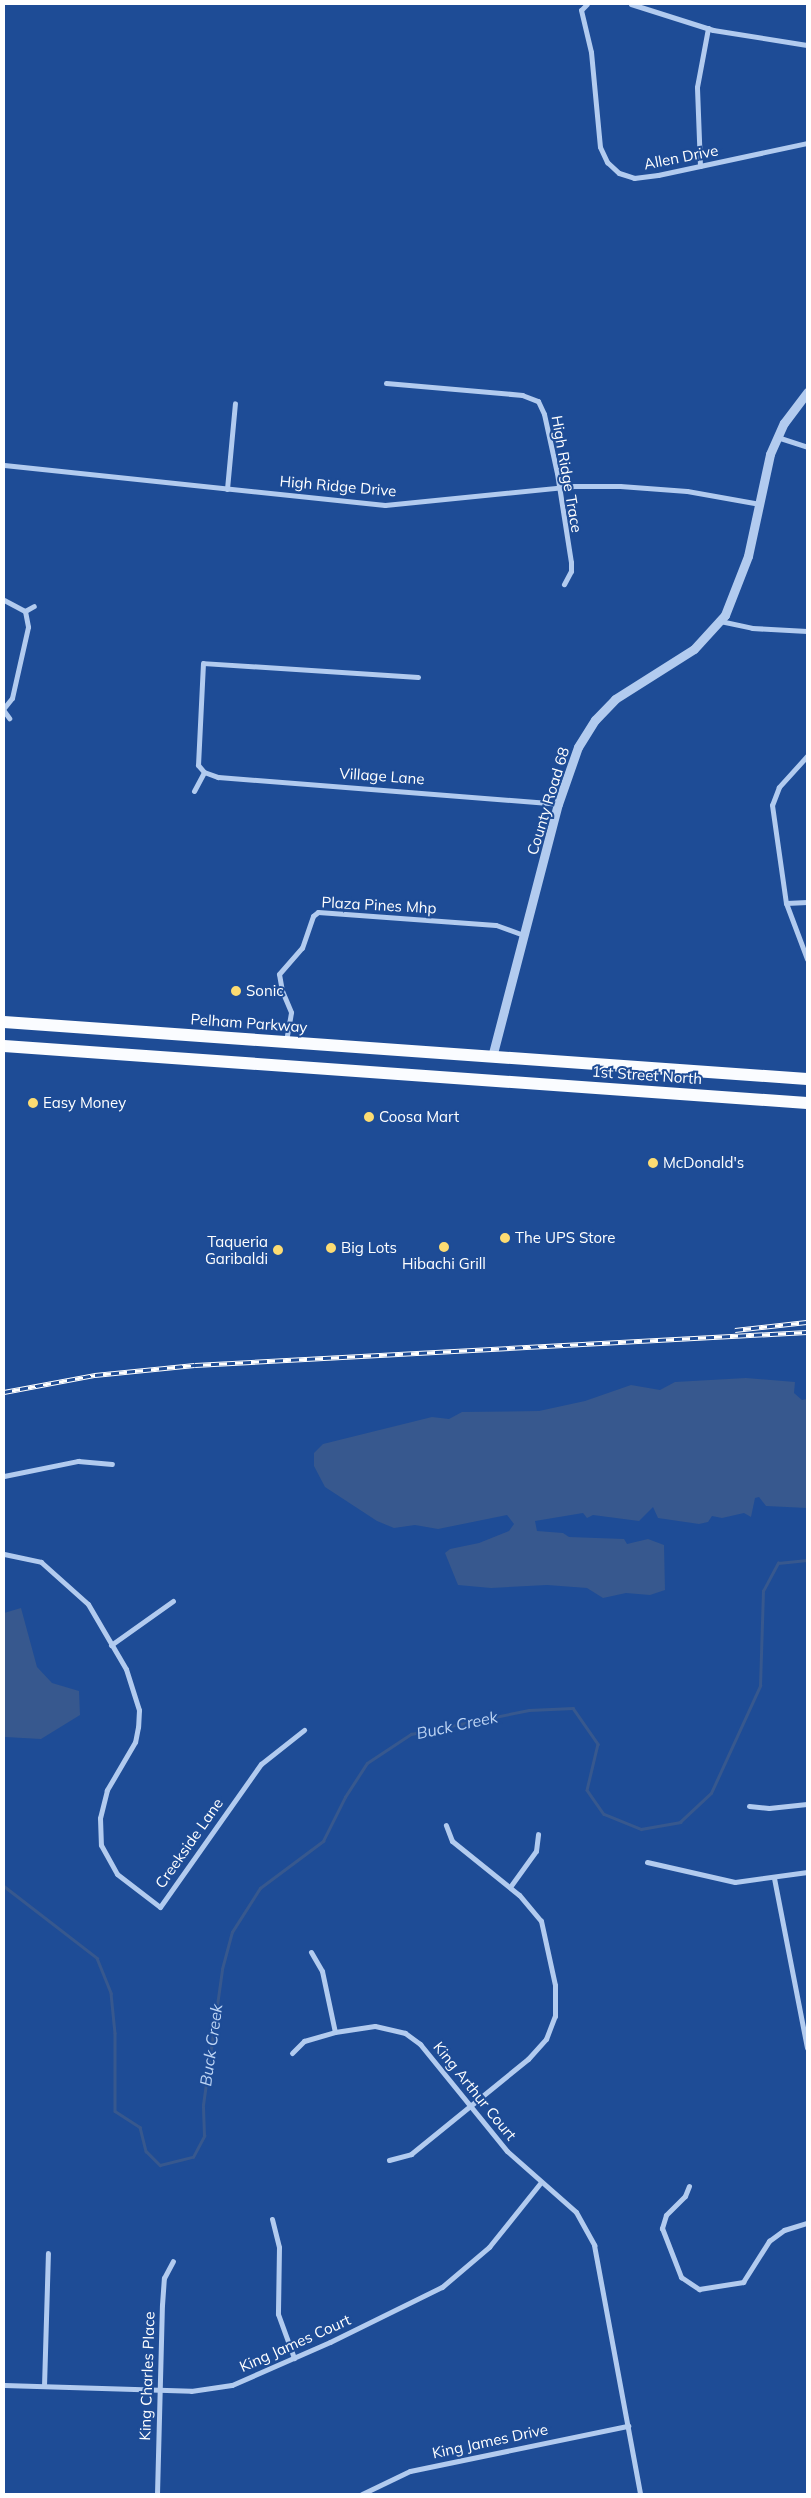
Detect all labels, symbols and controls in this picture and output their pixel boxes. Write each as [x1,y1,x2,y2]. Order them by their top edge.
street label: Allen Drive [642,141,720,173]
street label: High Ridge Trace [548,414,586,534]
street label: High Ridge Drive [279,472,397,500]
street label: County Road 68 [523,745,573,857]
street label: Village Lane [339,764,425,788]
street label: Plaza Pines Mhp [321,893,437,917]
place label: Sonic [246,982,284,1000]
marker: Sonic [230,985,242,997]
street label: Pelham Parkway [190,1010,308,1036]
street label: 1st Street North [591,1062,703,1088]
place label: Easy Money [43,1094,126,1112]
marker: Easy Money [27,1097,39,1109]
place label: Coosa Mart [379,1108,459,1126]
marker: Coosa Mart [363,1111,375,1123]
place label: McDonald's [663,1154,744,1172]
marker: McDonald's [647,1157,659,1169]
place label: The UPS Store [515,1229,615,1247]
place label: Taqueria Garibaldi [205,1232,268,1267]
marker: The UPS Store [499,1232,511,1244]
place label: Big Lots [341,1239,397,1257]
marker: Hibachi Grill [438,1241,450,1253]
marker: Big Lots [325,1242,337,1254]
marker: Taqueria Garibaldi [272,1244,284,1256]
place label: Hibachi Grill [402,1255,486,1273]
water label: Buck Creek [415,1707,499,1743]
street label: Creekside Lane [151,1795,227,1891]
water label: Buck Creek [196,2003,226,2087]
street label: King Arthur Court [430,2038,520,2144]
street label: King James Court [237,2310,353,2376]
street label: King Charles Place [136,2311,158,2441]
street label: King James Drive [431,2420,549,2462]

